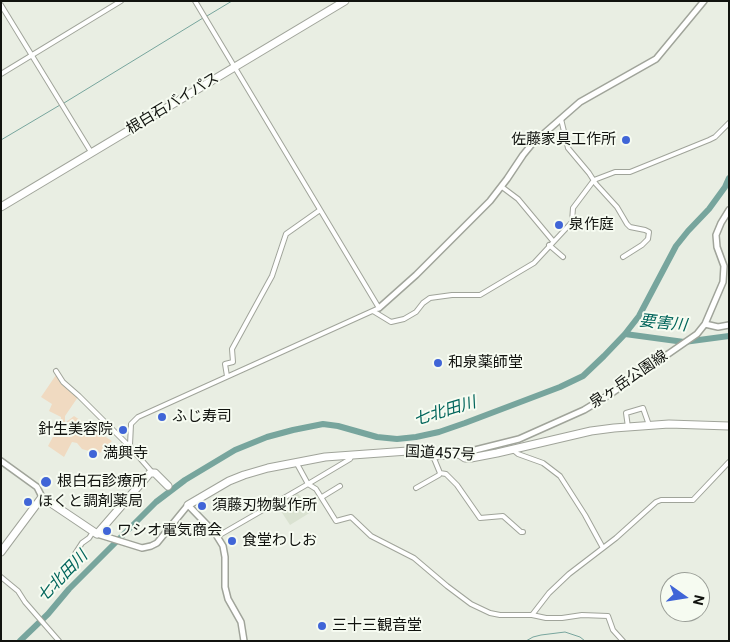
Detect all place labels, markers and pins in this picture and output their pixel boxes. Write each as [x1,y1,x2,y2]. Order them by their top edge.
place label: 佐藤家具工作所 [511,131,616,149]
marker: 佐藤家具工作所 [620,134,632,146]
place label: 泉作庭 [569,216,614,234]
marker: 泉作庭 [553,219,565,231]
place label: 和泉薬師堂 [448,354,523,372]
marker: 和泉薬師堂 [432,357,444,369]
place label: ふじ寿司 [172,408,232,426]
marker: ふじ寿司 [156,411,168,423]
place label: 針生美容院 [38,421,113,439]
marker: 針生美容院 [117,424,129,436]
place label: 満興寺 [103,445,148,463]
marker: 満興寺 [87,448,99,460]
place label: 根白石診療所 [57,473,147,491]
marker: 根白石診療所 [39,475,53,489]
place label: ほくと調剤薬局 [38,493,143,511]
marker: ほくと調剤薬局 [22,496,34,508]
place label: 須藤刃物製作所 [212,497,317,515]
marker: 須藤刃物製作所 [196,500,208,512]
place label: ワシオ電気商会 [117,522,222,540]
marker: ワシオ電気商会 [101,525,113,537]
place label: 食堂わしお [242,532,317,550]
marker: 食堂わしお [226,535,238,547]
place label: 三十三観音堂 [332,617,422,635]
marker: 三十三観音堂 [316,620,328,632]

